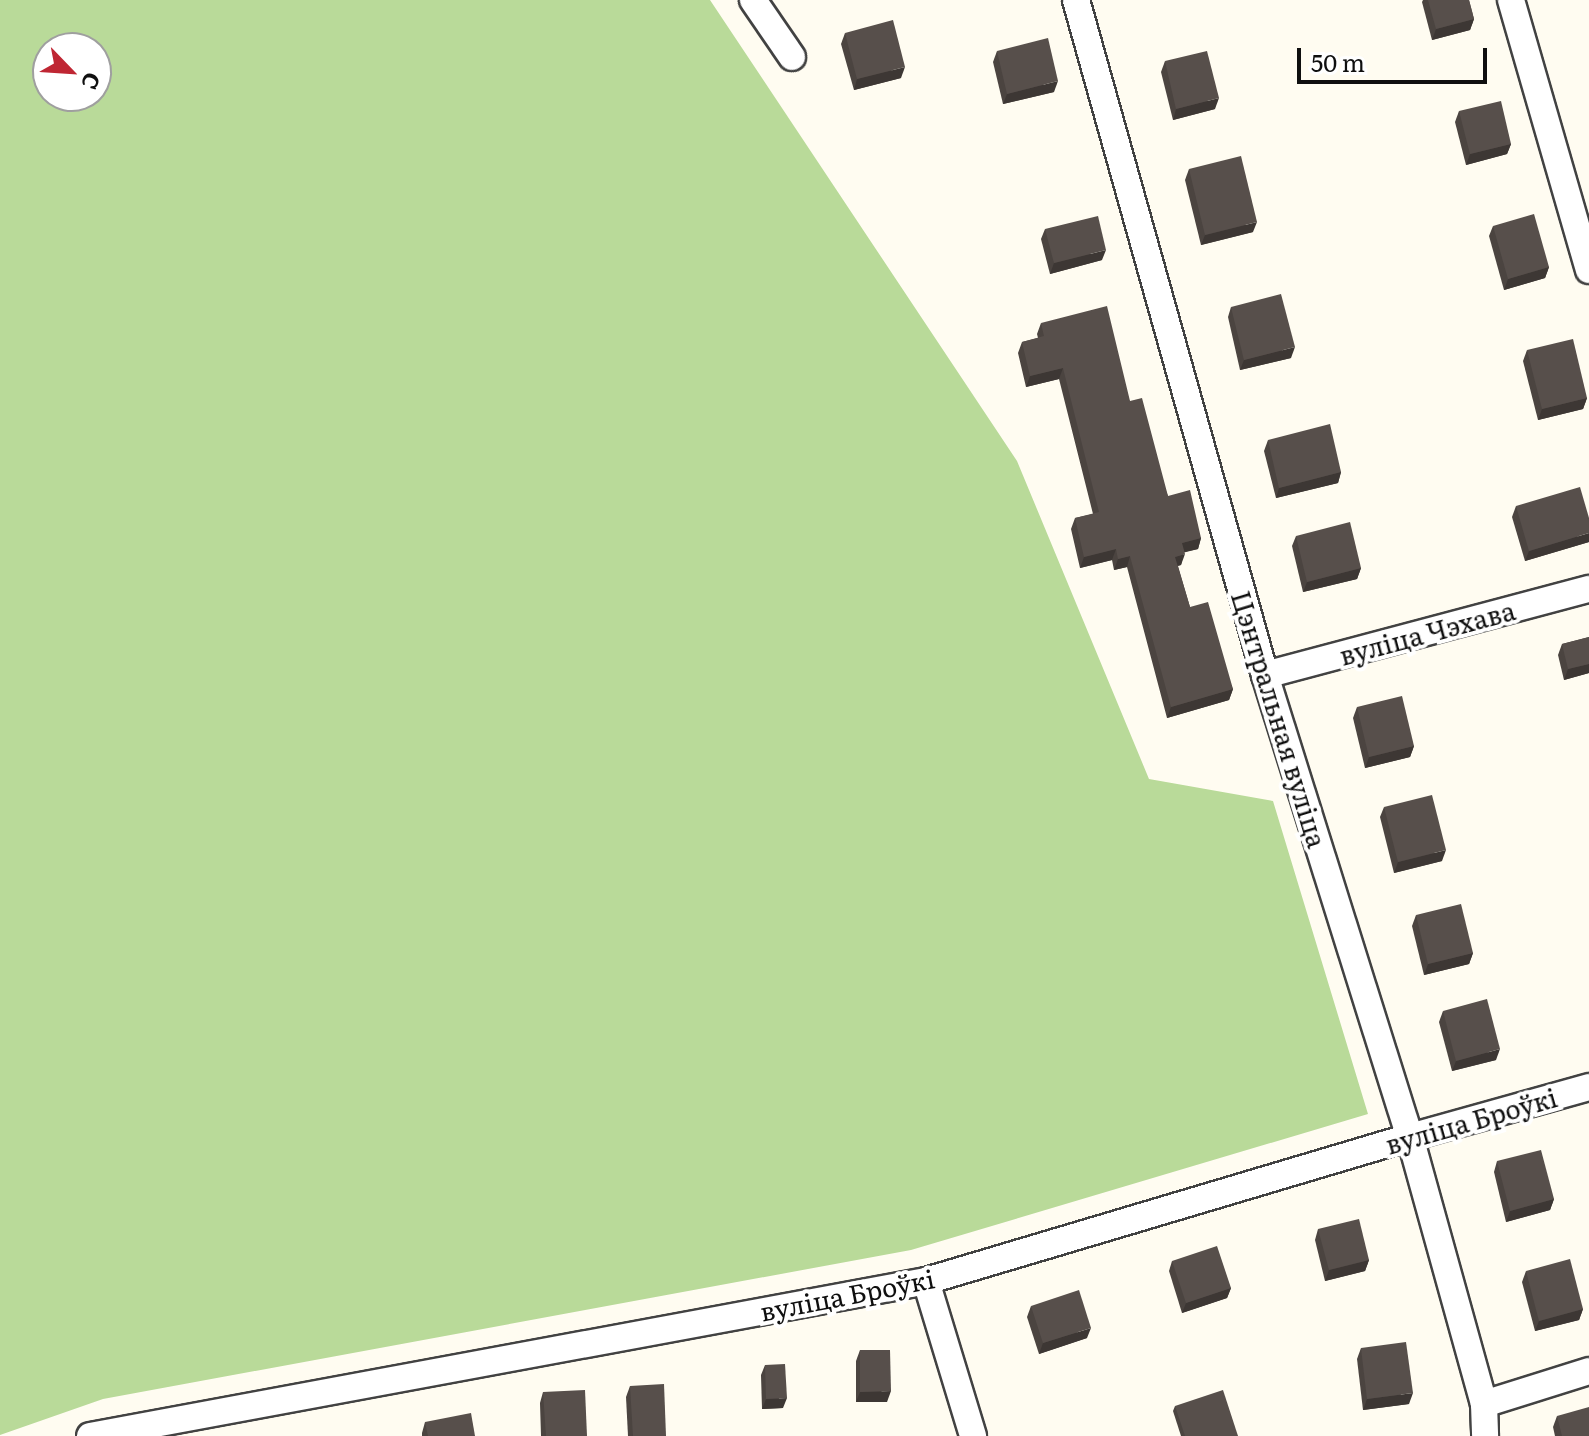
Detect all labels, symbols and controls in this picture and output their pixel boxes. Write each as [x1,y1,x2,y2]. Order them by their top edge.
north arrow [32,32,112,112]
scale bar [1301,32,1491,82]
text: 50 m [1311,44,1365,79]
text: С [74,67,111,96]
street label: Цэнтральная вуліца [1226,587,1334,851]
street label: вуліца Чэхава [1336,594,1518,670]
street label: вуліца Броўкі [1382,1081,1560,1159]
street label: вуліца Броўкі [757,1262,937,1326]

